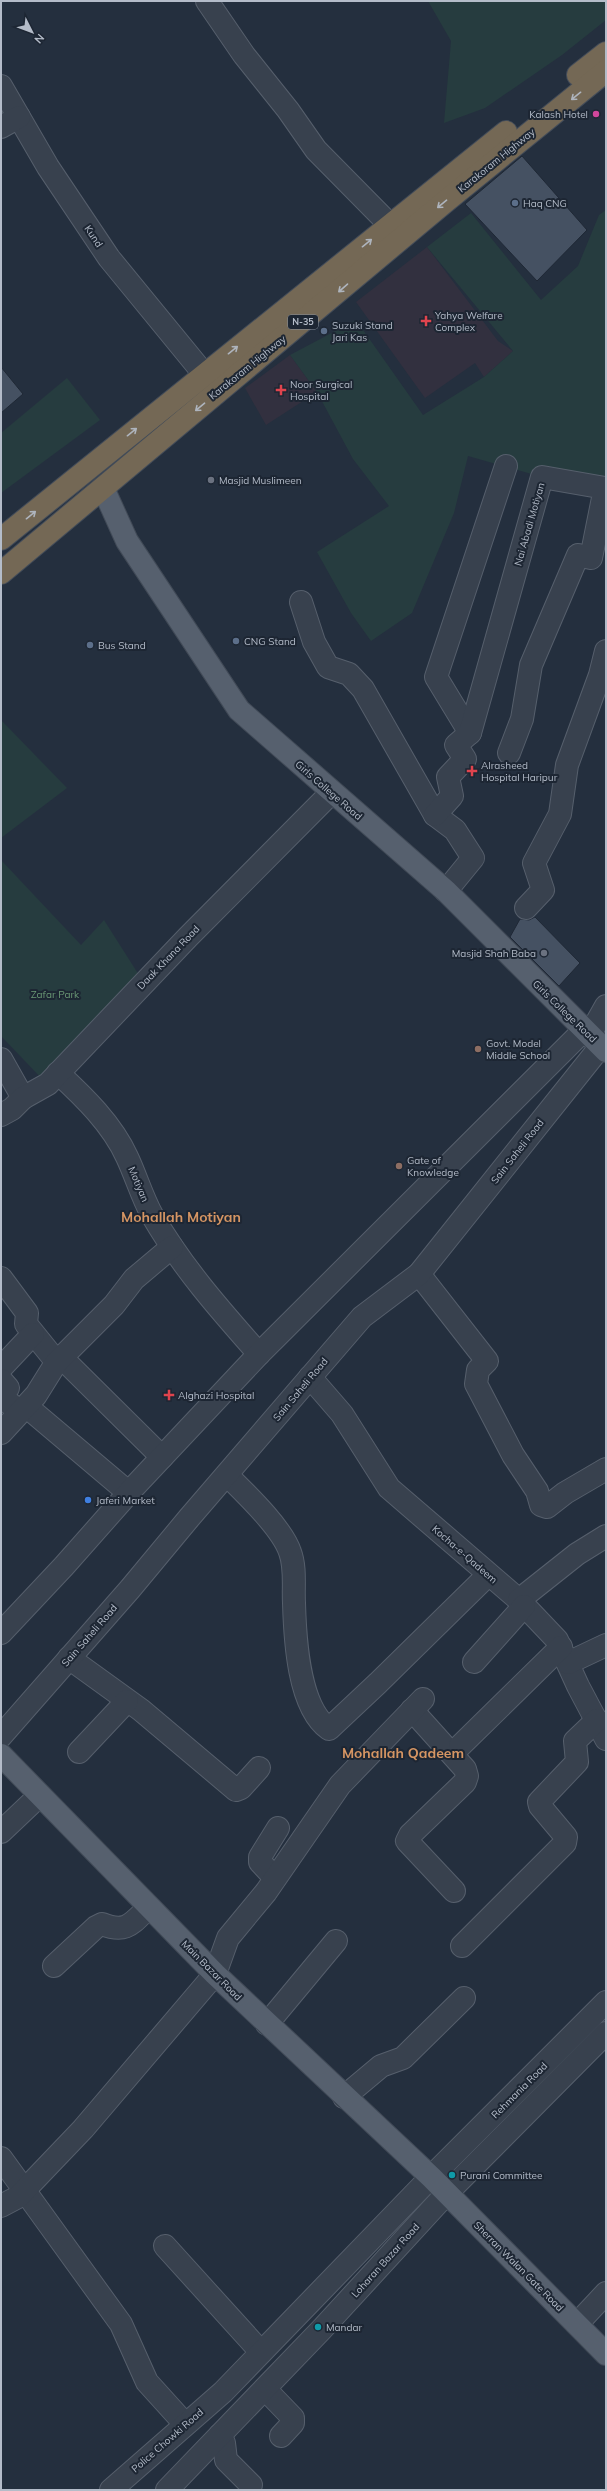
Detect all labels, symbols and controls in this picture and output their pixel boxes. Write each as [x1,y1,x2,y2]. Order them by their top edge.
north arrow [12,12,52,52]
text: N [31,31,47,46]
one-way arrow [570,91,581,100]
place label: Kalash Hotel [529,108,588,121]
marker: Kalash Hotel [591,109,601,119]
street label: Karakoram Highway [455,125,538,195]
place label: Haq CNG [523,197,567,210]
marker: Haq CNG [510,198,520,208]
one-way arrow [437,199,447,208]
street label: Kund [82,223,106,250]
one-way arrow [362,239,373,247]
one-way arrow [338,284,348,293]
place label: Yahya Welfare Complex [434,309,503,334]
road number: N-35 [288,315,318,329]
marker: Yahya Welfare Complex [420,315,432,327]
place label: Suzuki Stand Jari Kas [332,319,393,344]
marker: Suzuki Stand Jari Kas [319,326,329,336]
street label: Karakoram Highway [206,332,289,402]
one-way arrow [227,346,238,355]
place label: Noor Surgical Hospital [290,378,352,403]
marker: Noor Surgical Hospital [275,384,287,396]
one-way arrow [194,402,205,411]
one-way arrow [127,428,137,437]
place label: Masjid Muslimeen [219,474,302,487]
marker: Masjid Muslimeen [206,475,216,485]
street label: Nai Abadi Motiyan [511,481,548,567]
one-way arrow [26,510,37,519]
place label: CNG Stand [244,635,296,648]
marker: CNG Stand [231,636,241,646]
place label: Bus Stand [98,639,146,652]
marker: Bus Stand [85,640,95,650]
street label: Girls College Road [293,758,365,823]
place label: Alrasheed Hospital Haripur [481,759,558,784]
marker: Alrasheed Hospital Haripur [466,765,478,777]
street label: Daak Khana Road [134,922,202,992]
place label: Masjid Shah Baba [452,947,536,960]
marker: Masjid Shah Baba [539,948,549,958]
street label: Girls College Road [530,977,599,1045]
park label: Zafar Park [31,988,80,1001]
place label: Govt. Model Middle School [486,1037,550,1062]
marker: Govt. Model Middle School [473,1044,483,1054]
street label: Sain Saheli Road [488,1116,547,1186]
place label: Gate of Knowledge [407,1154,459,1179]
marker: Gate of Knowledge [394,1161,404,1171]
street label: Motiyan [125,1165,152,1204]
district label: Mohallah Motiyan [121,1208,241,1226]
street label: Sain Saheli Road [270,1355,331,1424]
marker: Alghazi Hospital [163,1389,175,1401]
place label: Alghazi Hospital [178,1389,254,1402]
place label: Jaferi Market [96,1494,155,1507]
marker: Jaferi Market [83,1495,93,1505]
street label: Kocha-e-Qadeem [429,1522,500,1586]
street label: Sain Saheli Road [59,1601,120,1669]
district label: Mohallah Qadeem [342,1744,464,1762]
street label: Main Bazar Road [179,1937,245,2003]
street label: Rehmania Road [489,2060,550,2121]
place label: Purani Committee [460,2169,542,2182]
marker: Purani Committee [447,2170,457,2180]
street label: Sherran Walan Gate Road [471,2219,566,2314]
street label: Loharan Bazar Road [349,2220,422,2300]
place label: Mandar [326,2321,362,2334]
marker: Mandar [313,2322,323,2332]
street label: Police Chowki Road [129,2406,206,2475]

